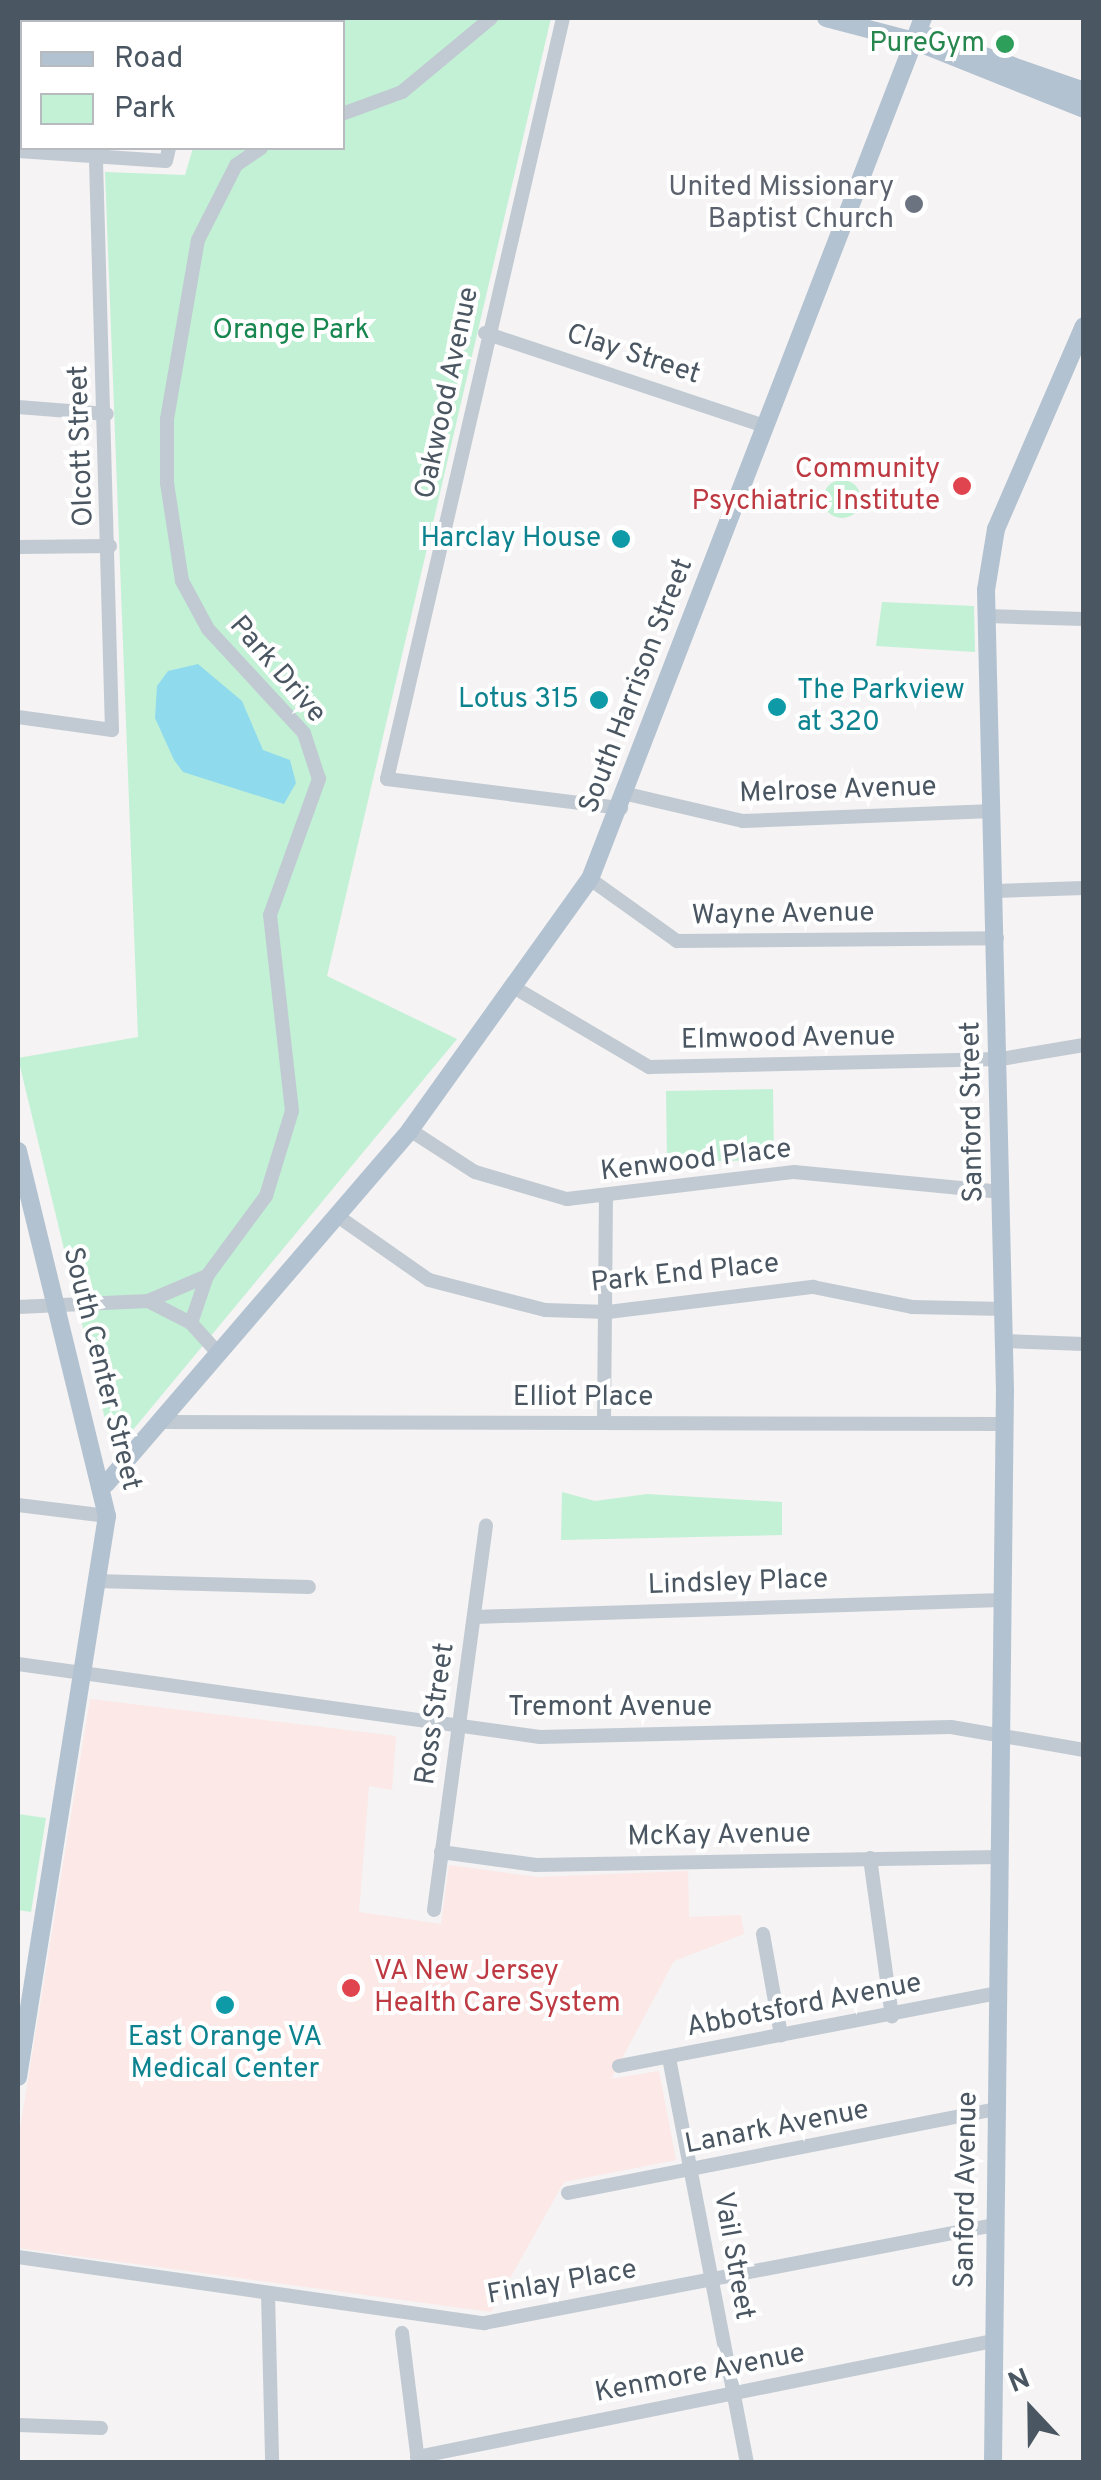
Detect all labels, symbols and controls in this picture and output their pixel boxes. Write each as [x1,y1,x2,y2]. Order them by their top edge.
legend [20,20,345,150]
place label: PureGym [869,27,985,61]
marker: PureGym [994,33,1016,55]
text: Road [114,41,183,78]
text: Park [114,91,176,128]
place label: United Missionary Baptist Church [668,171,894,237]
marker: United Missionary Baptist Church [903,193,925,215]
street label: Oakwood Avenue [409,283,487,503]
park label: Orange Park [212,314,370,348]
street label: Clay Street [562,318,704,392]
street label: Olcott Street [62,365,102,527]
place label: Community Psychiatric Institute [692,453,940,519]
marker: Community Psychiatric Institute [949,473,975,499]
place label: Harclay House [421,522,601,556]
marker: Harclay House [610,528,632,550]
street label: South Harrison Street [573,554,701,818]
street label: Park Drive [221,610,333,730]
place label: The Parkview at 320 [797,674,965,740]
place label: Lotus 315 [458,683,579,717]
marker: Lotus 315 [588,689,610,711]
marker: The Parkview at 320 [766,696,788,718]
street label: Melrose Avenue [738,771,938,811]
street label: Wayne Avenue [691,897,875,933]
street label: Elmwood Avenue [680,1020,896,1058]
street label: Sanford Street [955,1021,991,1203]
street label: Kenwood Place [599,1133,793,1189]
street label: South Center Street [55,1244,147,1494]
street label: Park End Place [589,1247,781,1301]
street label: Elliot Place [513,1381,653,1415]
street label: Lindsley Place [647,1563,829,1603]
street label: Ross Street [409,1641,463,1787]
street label: Tremont Avenue [507,1691,713,1725]
street label: McKay Avenue [627,1818,811,1854]
place label: VA New Jersey Health Care System [374,1955,621,2021]
street label: Abbotsford Avenue [683,1967,925,2045]
marker: VA New Jersey Health Care System [338,1975,364,2001]
marker: East Orange VA Medical Center [214,1994,236,2016]
place label: East Orange VA Medical Center [127,2021,323,2087]
street label: Sanford Avenue [948,2091,986,2289]
street label: Lanark Avenue [682,2094,872,2162]
street label: Vail Street [705,2189,761,2323]
street label: Finlay Place [485,2253,639,2313]
street label: Kenmore Avenue [592,2337,808,2411]
north arrow [981,2360,1081,2460]
text: N [1004,2362,1036,2403]

